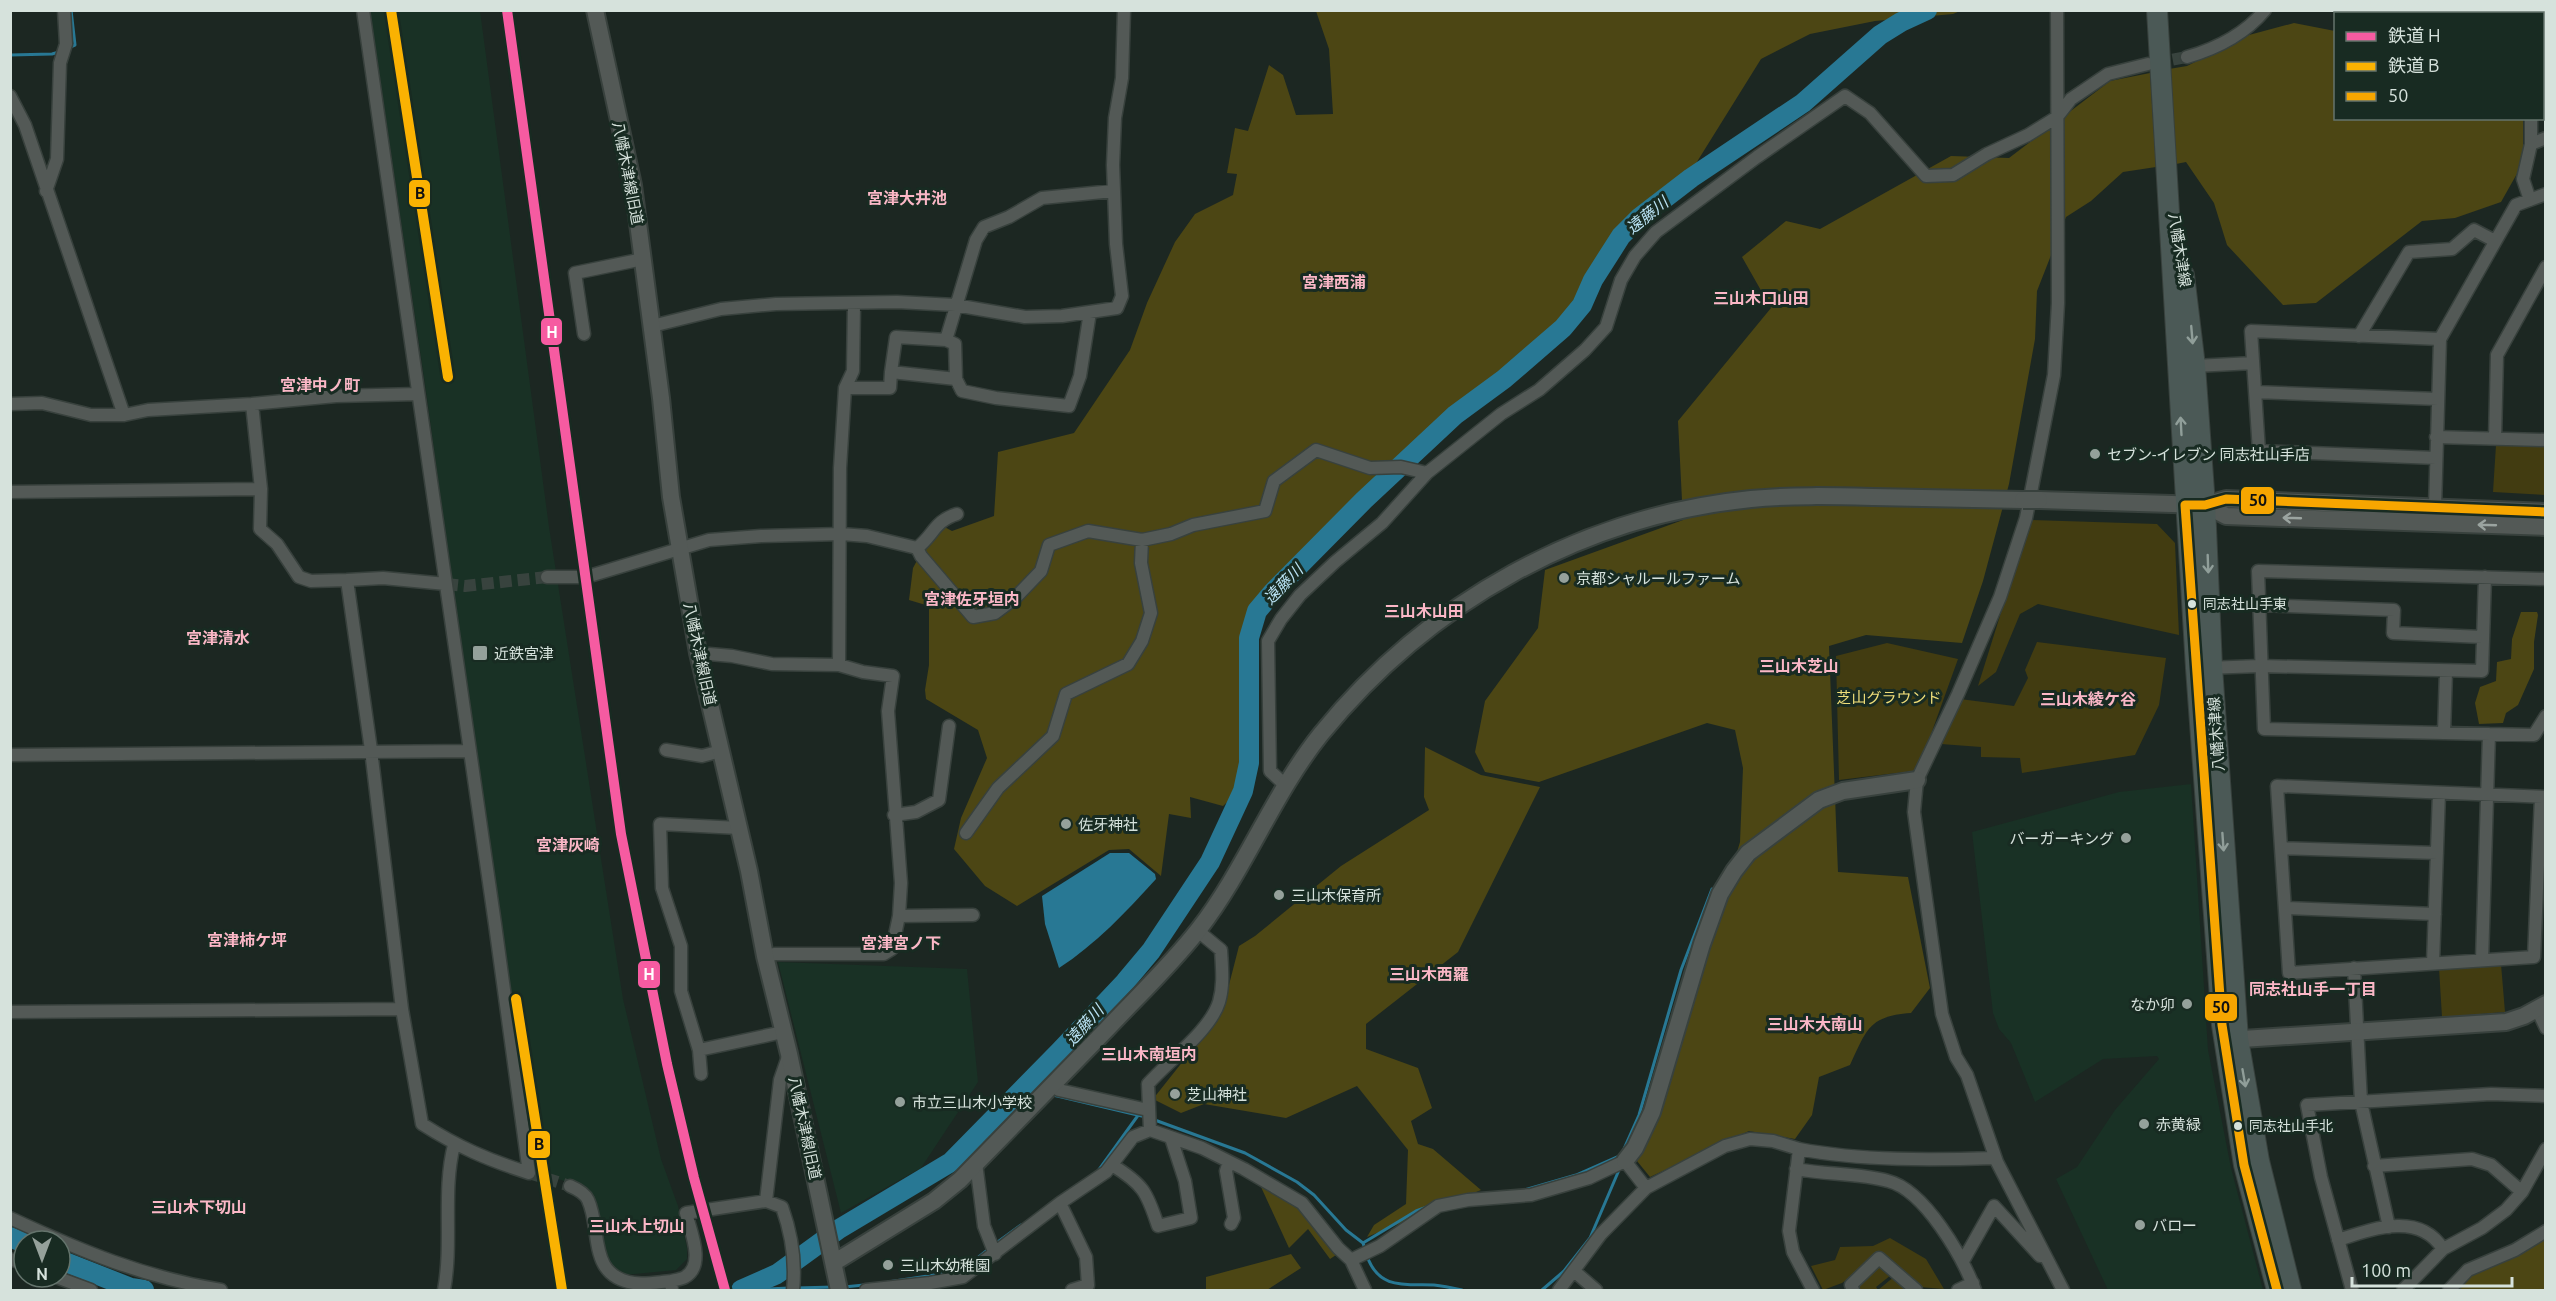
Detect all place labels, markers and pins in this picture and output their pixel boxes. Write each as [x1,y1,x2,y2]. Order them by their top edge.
place label: セブン-イレブン 同志社山手店 [2107,446,2310,463]
marker: セブン-イレブン 同志社山手店 [2088,447,2102,461]
place label: 京都シャルールファーム [1576,570,1741,587]
marker: 京都シャルールファーム [1557,571,1571,585]
place label: 同志社山手東 [2203,596,2287,612]
marker: 同志社山手東 [2186,598,2198,610]
marker: 近鉄宮津 [471,644,489,662]
place label: 近鉄宮津 [494,645,554,662]
place label: 佐牙神社 [1078,816,1138,833]
marker: 佐牙神社 [1059,817,1073,831]
place label: バーガーキング [2009,830,2114,847]
marker: バーガーキング [2119,831,2133,845]
place label: 三山木保育所 [1291,887,1381,904]
marker: 三山木保育所 [1272,888,1286,902]
place label: なか卯 [2130,996,2175,1013]
marker: なか卯 [2180,997,2194,1011]
place label: 芝山神社 [1187,1086,1247,1103]
marker: 芝山神社 [1168,1087,1182,1101]
place label: 市立三山木小学校 [912,1094,1032,1111]
marker: 市立三山木小学校 [893,1095,907,1109]
place label: 赤黄緑 [2156,1116,2201,1133]
marker: 赤黄緑 [2137,1117,2151,1131]
place label: 同志社山手北 [2249,1118,2333,1134]
marker: 同志社山手北 [2232,1120,2244,1132]
place label: バロー [2152,1217,2197,1234]
marker: バロー [2133,1218,2147,1232]
place label: 三山木幼稚園 [900,1257,990,1274]
marker: 三山木幼稚園 [881,1258,895,1272]

